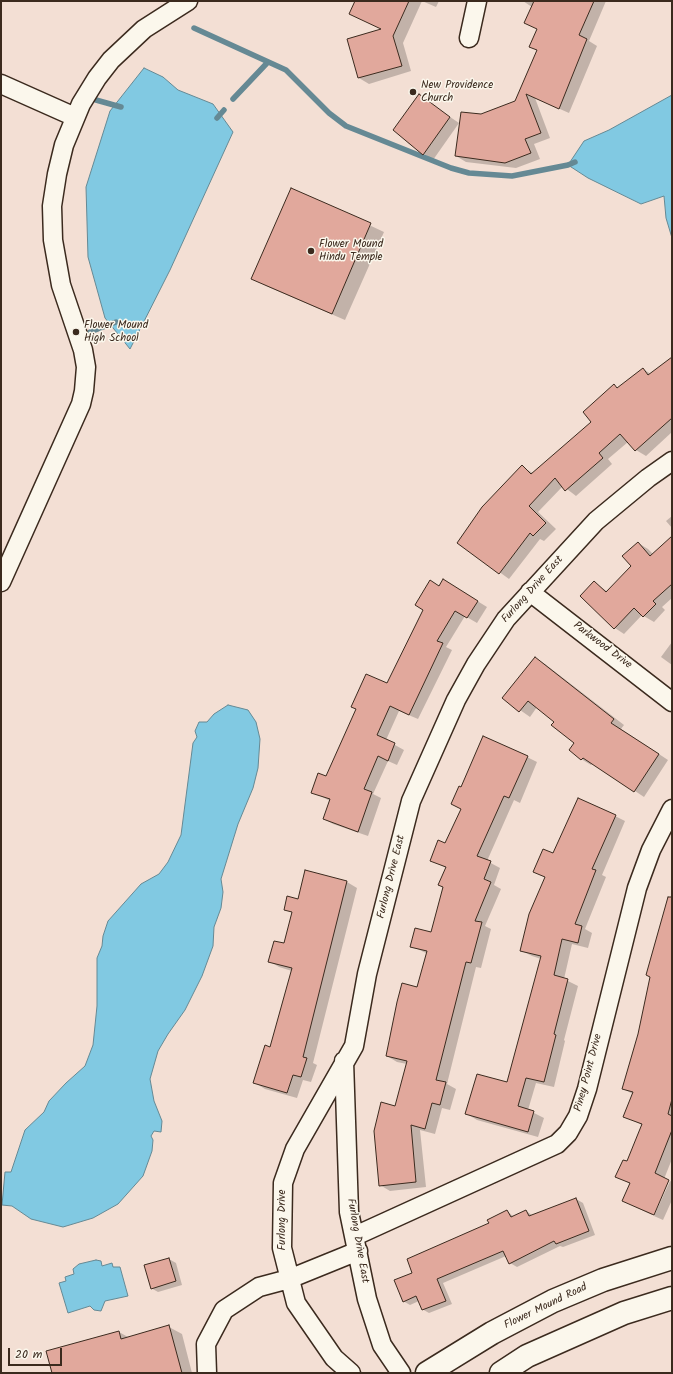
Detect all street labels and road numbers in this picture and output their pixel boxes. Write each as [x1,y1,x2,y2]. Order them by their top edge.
street label: Furlong Drive East [499,554,567,626]
street label: Parkwood Drive [570,620,634,672]
street label: Furlong Drive East [375,834,409,920]
street label: Piney Point Drive [572,1033,606,1113]
street label: Furlong Drive [276,1190,290,1250]
street label: Furlong Drive East [343,1198,371,1284]
street label: Flower Mound Road [502,1281,590,1333]

